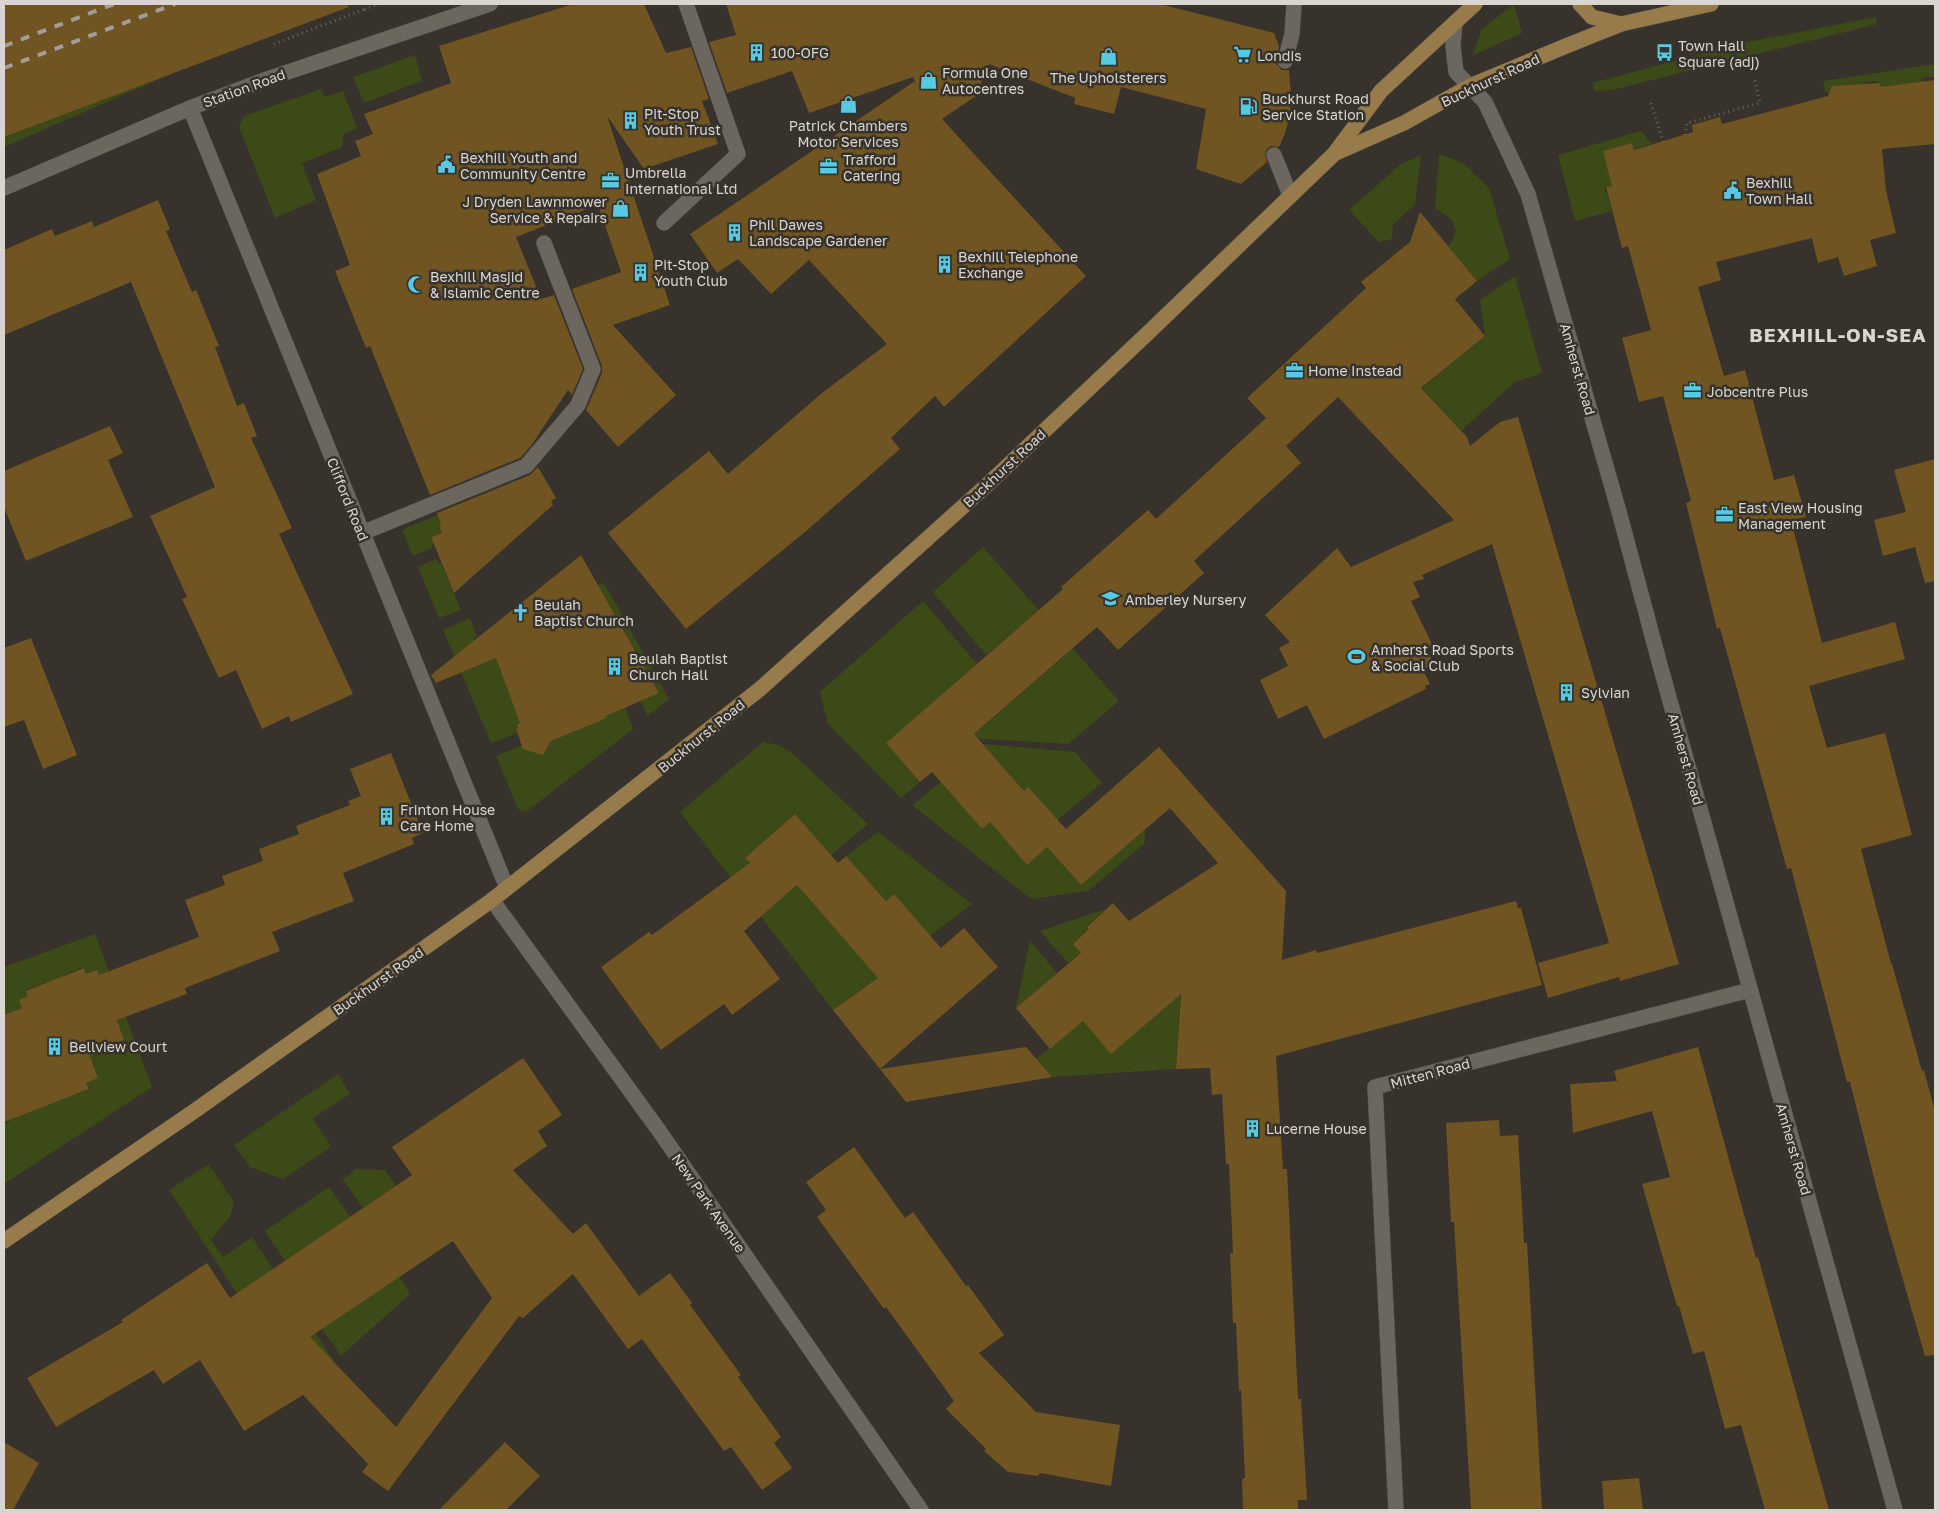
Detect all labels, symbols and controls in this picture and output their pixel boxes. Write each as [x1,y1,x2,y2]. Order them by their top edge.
place label: Town Hall Square (adj) [1678,37,1760,70]
building icon: 100-OFG [747,42,767,62]
bus stop icon: Town Hall Square (adj) [1654,43,1674,63]
place label: 100-OFG [771,44,829,61]
supermarket icon: Londis [1233,45,1253,65]
shop icon: The Upholsterers [1098,47,1118,67]
place label: Londis [1257,47,1302,64]
street label: Buckhurst Road [1438,50,1542,110]
place label: Formula One Autocentres [942,64,1028,97]
street label: Station Road [201,65,287,111]
place label: The Upholsterers [1050,69,1166,86]
shop icon: Formula One Autocentres [918,70,938,90]
place label: Buckhurst Road Service Station [1262,90,1369,123]
shop icon: Patrick Chambers Motor Services [838,95,858,115]
fuel station icon: Buckhurst Road Service Station [1238,96,1258,116]
place label: Pit-Stop Youth Trust [644,105,721,138]
building icon: Pit-Stop Youth Trust [620,111,640,131]
place label: Patrick Chambers Motor Services [789,117,907,150]
place label: Bexhill Youth and Community Centre [460,149,586,182]
place label: Trafford Catering [843,151,900,184]
public building icon: Bexhill Youth and Community Centre [436,155,456,175]
office icon: Trafford Catering [819,157,839,177]
place label: Umbrella International Ltd [625,164,737,197]
office icon: Umbrella International Ltd [601,170,621,190]
place label: Bexhill Town Hall [1746,174,1813,207]
public building icon: Bexhill Town Hall [1722,180,1742,200]
place label: J Dryden Lawnmower Service & Repairs [462,193,608,226]
shop icon: J Dryden Lawnmower Service & Repairs [611,199,631,219]
place label: Phil Dawes Landscape Gardener [749,216,888,249]
building icon: Phil Dawes Landscape Gardener [725,222,745,242]
place label: Bexhill Telephone Exchange [958,248,1078,281]
building icon: Bexhill Telephone Exchange [934,254,954,274]
place label: Pit-Stop Youth Club [654,256,728,289]
building icon: Pit-Stop Youth Club [630,262,650,282]
place label: Bexhill Masjid & Islamic Centre [430,268,540,301]
mosque icon: Bexhill Masjid & Islamic Centre [406,274,426,294]
street label: Amherst Road [1557,321,1599,417]
district label: BEXHILL-ON-SEA [1749,323,1927,346]
office icon: Home Instead [1284,360,1304,380]
place label: Home Instead [1308,362,1402,379]
office icon: Jobcentre Plus [1683,381,1703,401]
place label: Jobcentre Plus [1707,383,1808,400]
street label: Buckhurst Road [959,425,1049,511]
street label: Clifford Road [324,455,372,543]
place label: East View Housing Management [1738,499,1863,532]
office icon: East View Housing Management [1714,505,1734,525]
school or university icon: Amberley Nursery [1101,589,1121,609]
place label: Amberley Nursery [1125,591,1246,608]
place label: Beulah Baptist Church [534,596,634,629]
church icon: Beulah Baptist Church [510,602,530,622]
place label: Amherst Road Sports & Social Club [1371,641,1514,674]
sports icon: Amherst Road Sports & Social Club [1347,647,1367,667]
place label: Beulah Baptist Church Hall [629,650,728,683]
building icon: Beulah Baptist Church Hall [605,656,625,676]
building icon: Sylvian [1557,682,1577,702]
place label: Sylvian [1581,684,1630,701]
street label: Buckhurst Road [654,696,748,776]
street label: Amherst Road [1665,711,1707,807]
place label: Frinton House Care Home [400,801,495,834]
building icon: Frinton House Care Home [376,807,396,827]
street label: Buckhurst Road [329,943,427,1019]
building icon: Bellview Court [45,1036,65,1056]
place label: Bellview Court [69,1038,167,1055]
street label: Mitten Road [1388,1054,1472,1092]
street label: Amherst Road [1773,1101,1815,1197]
building icon: Lucerne House [1242,1118,1262,1138]
place label: Lucerne House [1266,1120,1367,1137]
street label: New Park Avenue [669,1150,749,1256]

